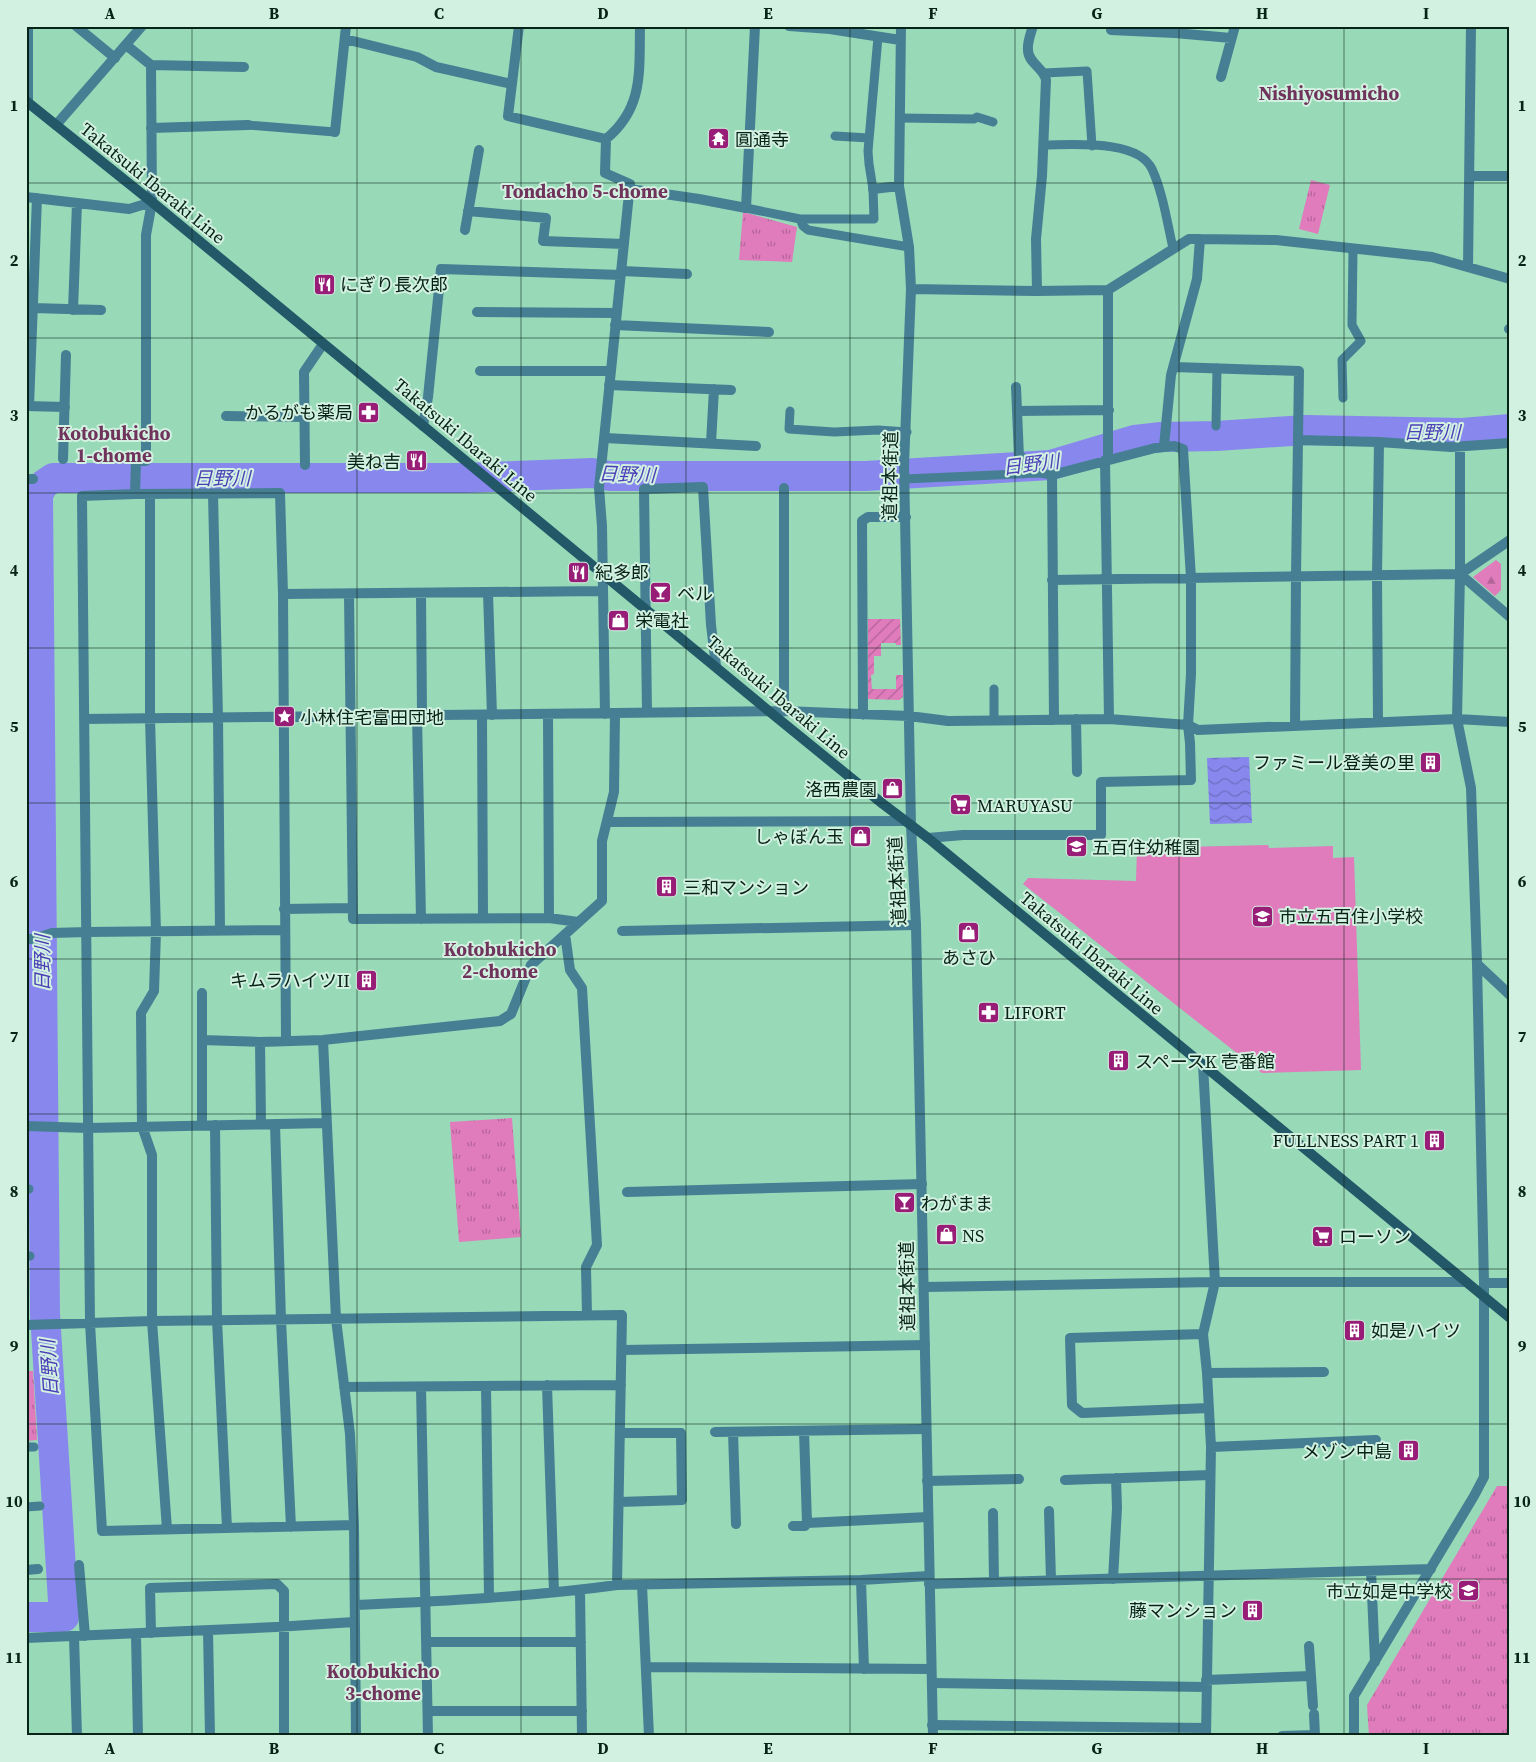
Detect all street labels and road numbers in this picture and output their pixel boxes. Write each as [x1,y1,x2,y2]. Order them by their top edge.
street label: Takatsuki Ibaraki Line [75,117,231,249]
street label: Takatsuki Ibaraki Line [389,373,543,507]
street label: 道祖本街道 [877,431,903,521]
street label: Takatsuki Ibaraki Line [702,630,856,764]
street label: 道祖本街道 [882,835,912,927]
street label: Takatsuki Ibaraki Line [1015,886,1169,1020]
street label: 道祖本街道 [894,1241,920,1331]

